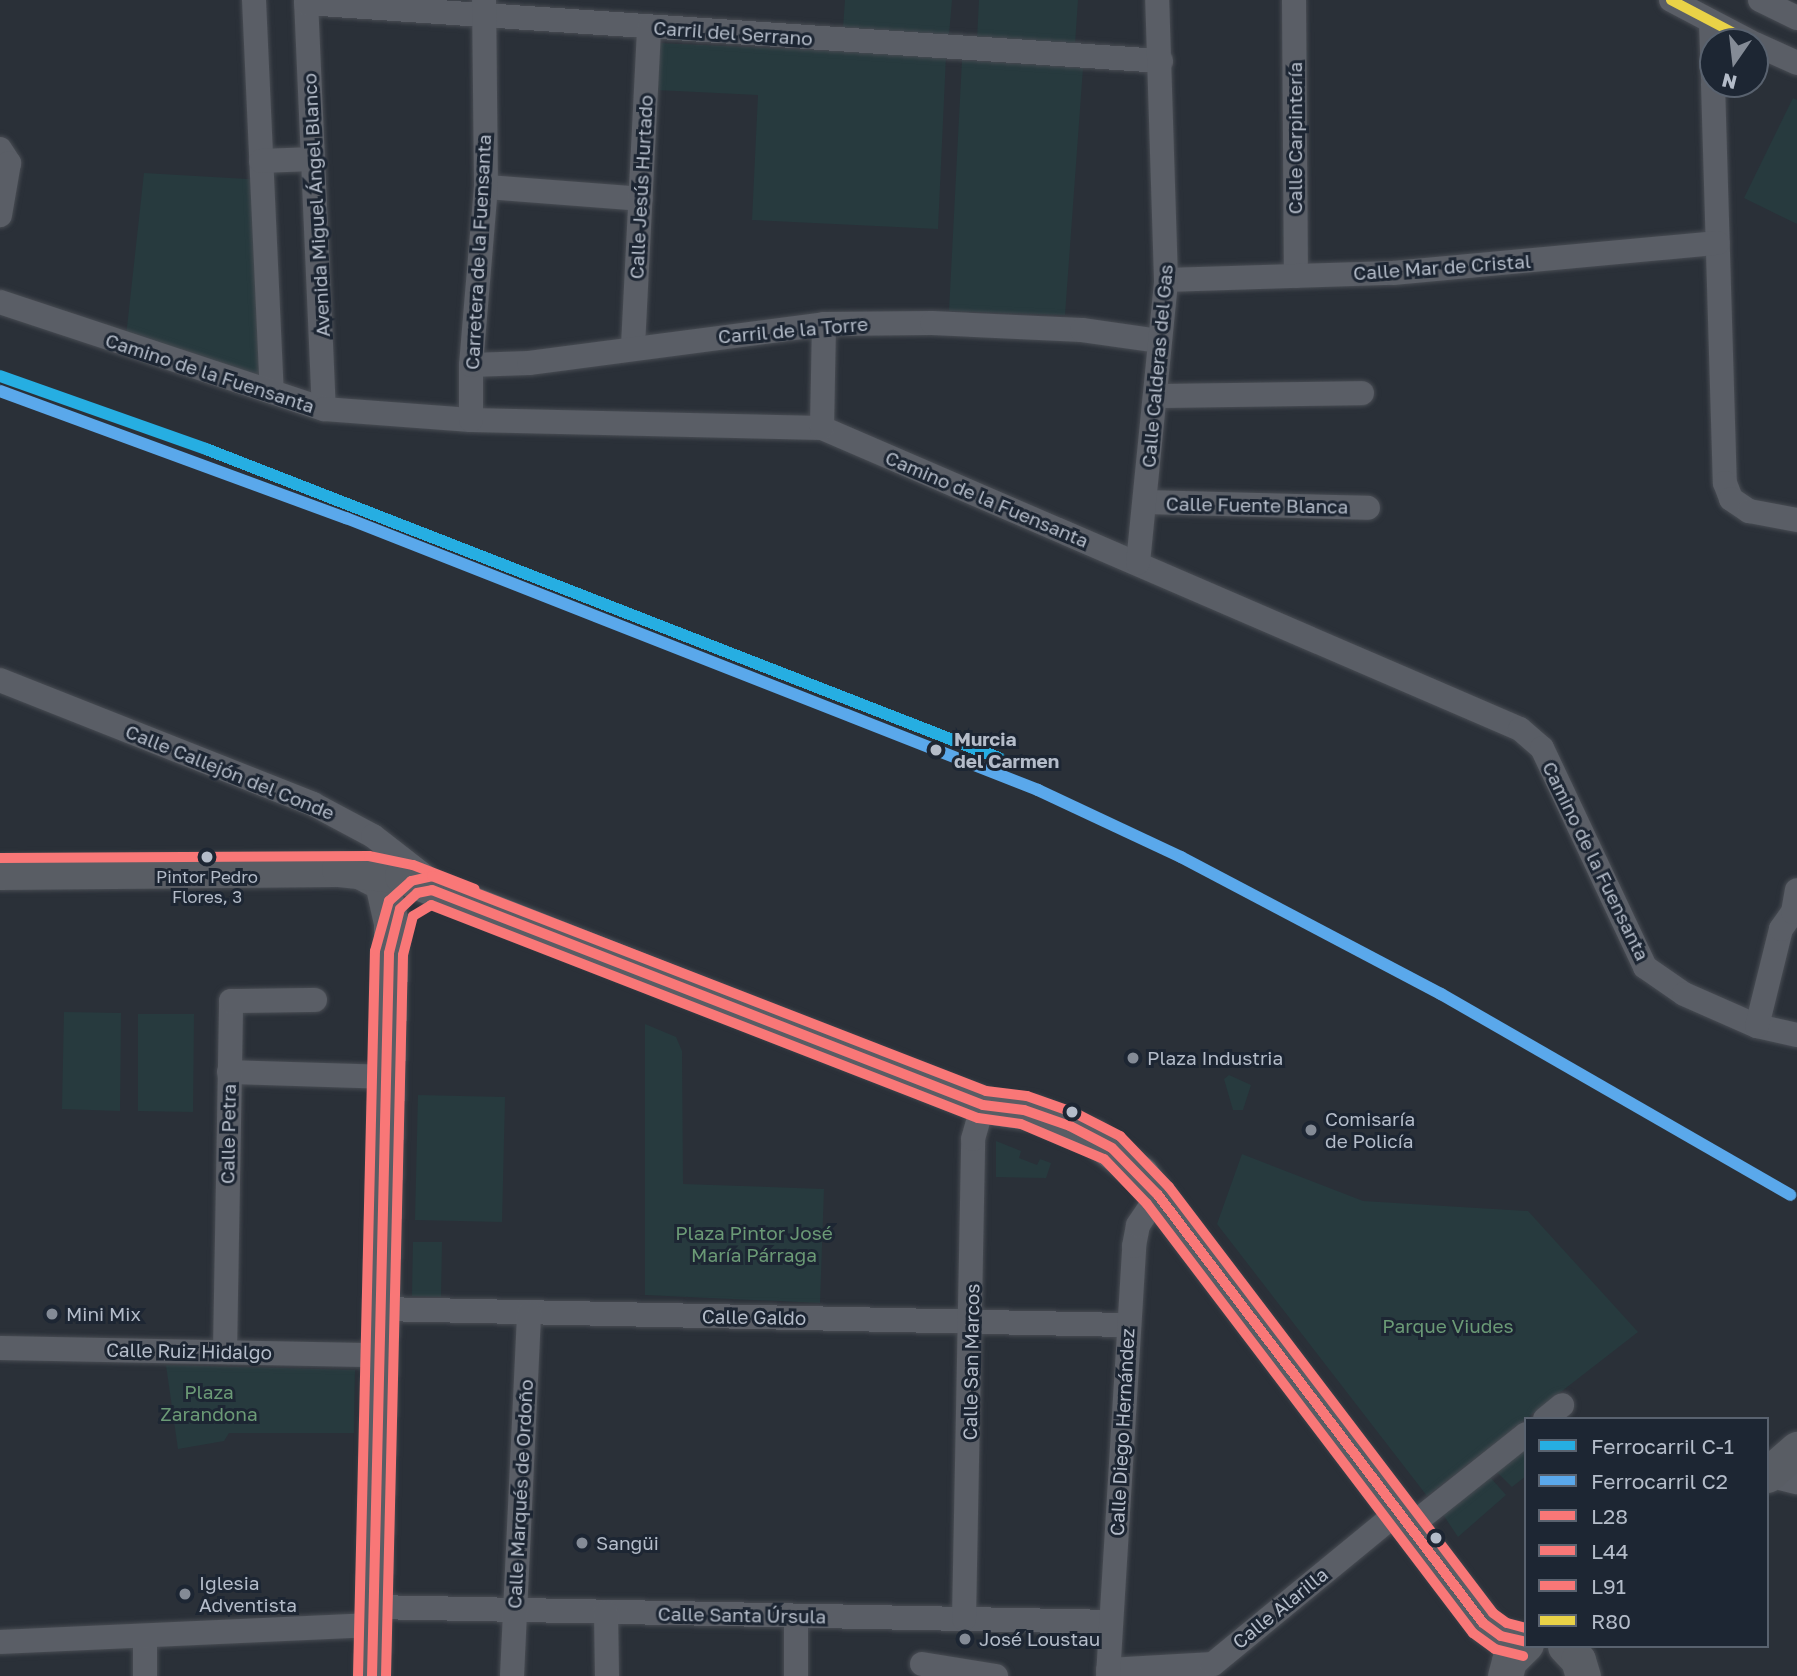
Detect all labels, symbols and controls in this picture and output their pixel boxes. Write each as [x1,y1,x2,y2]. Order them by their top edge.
street label: Carril del Serrano [653,16,813,50]
north arrow [1699,28,1769,98]
street label: Calle Carpintería [1284,62,1306,214]
text: N [1719,69,1739,95]
street label: Avenida Miguel Ángel Blanco [298,72,334,338]
street label: Calle Jesús Hurtado [625,94,657,280]
street label: Carretera de la Fuensanta [460,134,496,370]
street label: Calle Mar de Cristal [1352,249,1532,285]
street label: Calle Calderas del Gas [1137,263,1177,469]
street label: Carril de la Torre [717,312,869,348]
street label: Camino de la Fuensanta [103,328,317,418]
street label: Camino de la Fuensanta [882,446,1092,552]
street label: Calle Fuente Blanca [1166,492,1348,518]
street label: Calle Callejón del Conde [122,720,338,824]
place label: Murcia del Carmen [954,728,1059,772]
marker: Murcia del Carmen [924,738,948,762]
street label: Camino de la Fuensanta [1538,758,1654,964]
marker: Pintor Pedro Flores, 3 [200,850,214,864]
place label: Pintor Pedro Flores, 3 [156,867,258,907]
place label: Plaza Industria [1147,1047,1283,1069]
marker: Plaza Industria [1125,1050,1141,1066]
street label: Calle Petra [216,1084,240,1184]
unlabelled marker [1065,1105,1079,1119]
place label: Comisaría de Policía [1325,1108,1415,1152]
marker: Comisaría de Policía [1303,1122,1319,1138]
park label: Plaza Pintor José María Párraga [675,1222,833,1266]
street label: Calle San Marcos [958,1283,984,1441]
place label: Mini Mix [66,1303,141,1325]
street label: Calle Galdo [702,1305,806,1329]
marker: Mini Mix [44,1306,60,1322]
park label: Parque Viudes [1382,1315,1514,1337]
street label: Calle Diego Hernández [1105,1328,1139,1536]
street label: Calle Ruiz Hidalgo [106,1338,272,1364]
street label: Calle Marqués de Ordoño [503,1379,537,1609]
park label: Plaza Zarandona [160,1381,258,1425]
legend [1524,1417,1769,1648]
text: Ferrocarril C-1 [1591,1433,1734,1459]
text: Ferrocarril C2 [1591,1468,1728,1494]
text: L28 [1591,1503,1628,1529]
unlabelled marker [1429,1531,1443,1545]
place label: Sangüi [596,1532,659,1554]
marker: Sangüi [574,1535,590,1551]
text: L44 [1591,1538,1629,1564]
street label: Calle Alarilla [1228,1563,1332,1653]
place label: Iglesia Adventista [199,1572,297,1616]
text: L91 [1591,1573,1626,1599]
marker: Iglesia Adventista [177,1586,193,1602]
street label: Calle Santa Úrsula [658,1602,826,1628]
text: R80 [1591,1608,1631,1634]
place label: José Loustau [979,1628,1100,1650]
marker: José Loustau [957,1631,973,1647]

